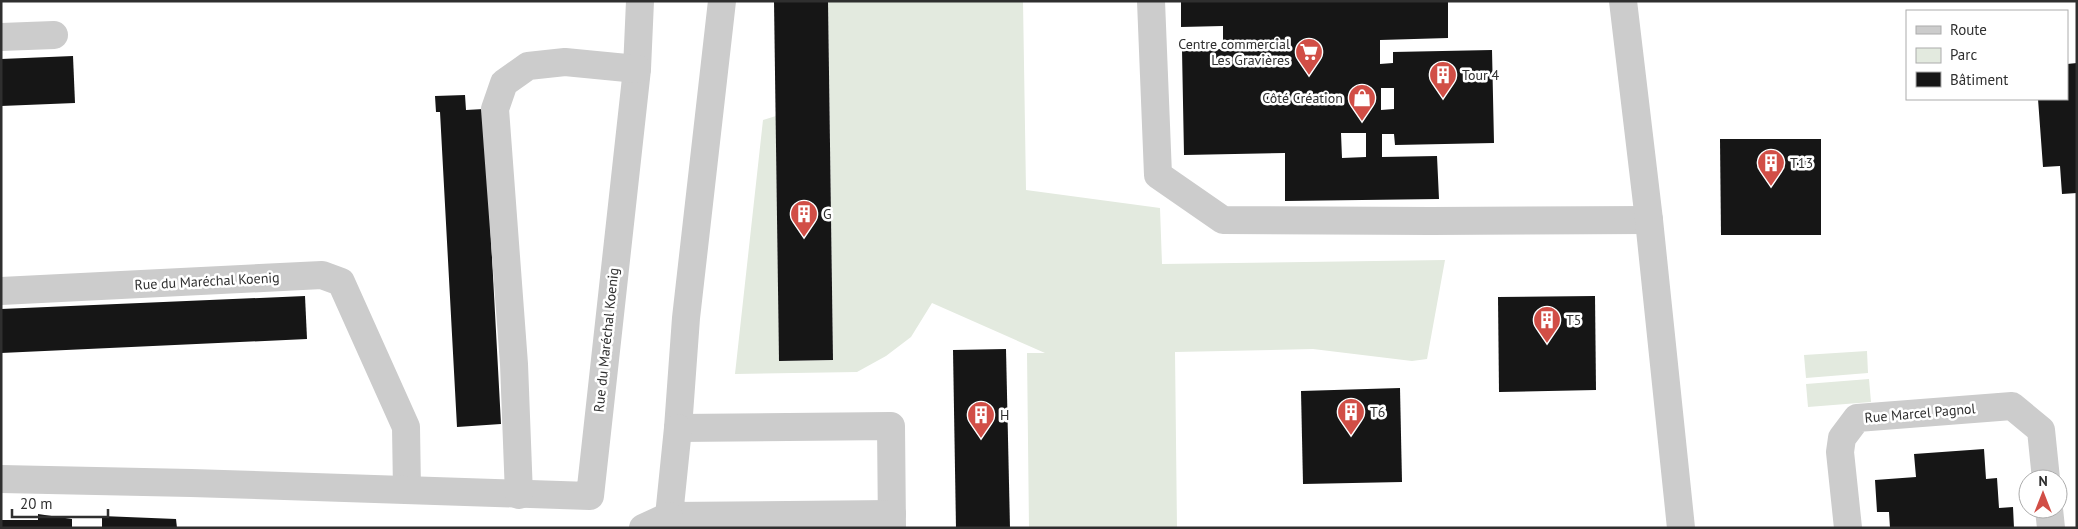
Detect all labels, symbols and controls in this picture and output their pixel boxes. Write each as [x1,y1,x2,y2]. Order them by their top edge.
legend [1906,10,2068,100]
text: Route [1950,20,1987,39]
place label: Centre commercial Les Gravières [1178,35,1290,69]
supermarket icon: Centre commercial Les Gravières [1294,37,1324,76]
text: Parc [1950,45,1977,64]
building icon: Tour 4 [1428,60,1458,99]
place label: Tour 4 [1462,66,1500,84]
text: Bâtiment [1950,70,2008,89]
shop icon: Côté Création [1347,83,1377,122]
place label: Côté Création [1262,89,1343,107]
building icon: T13 [1756,148,1786,187]
place label: T13 [1790,154,1813,172]
building icon: G [789,199,819,238]
place label: G [823,205,832,223]
street label: Rue du Maréchal Koenig [589,267,623,413]
street label: Rue du Maréchal Koenig [134,268,280,294]
building icon: T5 [1532,305,1562,344]
place label: T5 [1566,311,1581,329]
building icon: T6 [1336,397,1366,436]
street label: Rue Marcel Pagnol [1864,399,1976,427]
building icon: H [966,400,996,439]
place label: T6 [1370,403,1385,421]
place label: H [1000,406,1009,424]
north arrow [2018,469,2068,519]
text: N [2038,472,2048,490]
scale bar [12,486,109,518]
text: 20 m [20,494,53,513]

